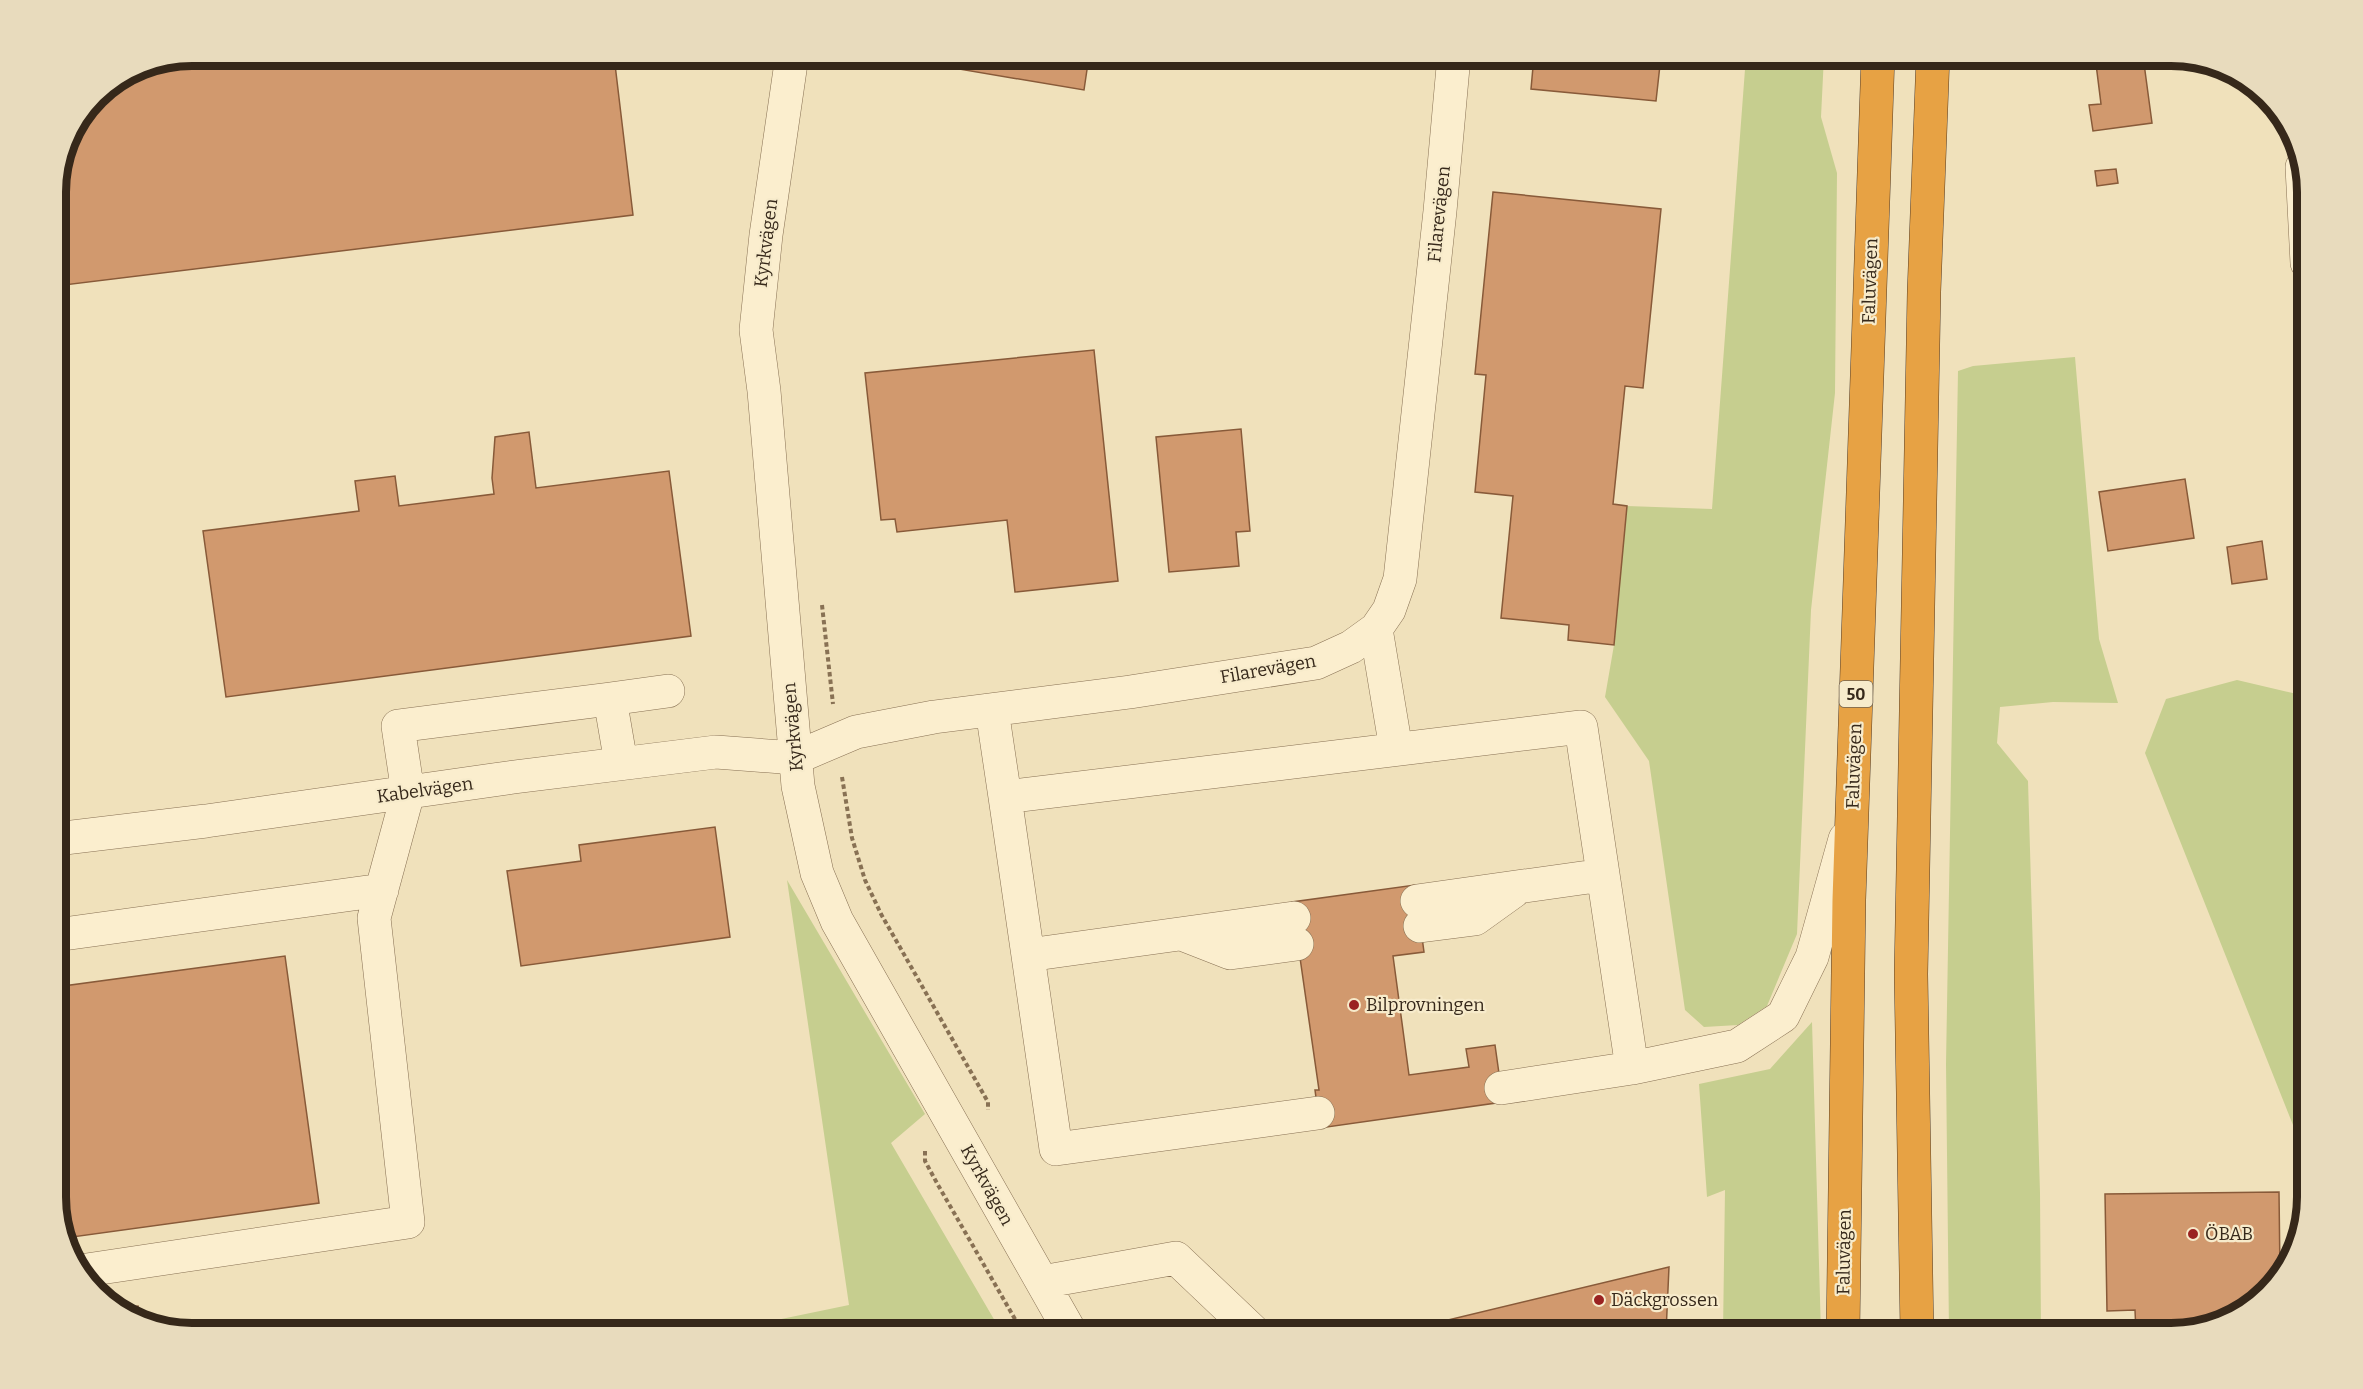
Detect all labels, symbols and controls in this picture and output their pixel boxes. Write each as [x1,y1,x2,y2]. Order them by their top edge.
street label: Filarevägen [1423,164,1455,263]
street label: Kyrkvägen [750,197,782,289]
street label: Faluvägen [1858,237,1883,324]
street label: Filarevägen [1218,650,1318,688]
street label: Kyrkvägen [778,681,808,772]
road number: 50 [1840,681,1872,707]
street label: Faluvägen [1842,722,1867,809]
street label: Kabelvägen [375,772,475,808]
place label: Bilprovningen [1366,994,1485,1016]
marker: Bilprovningen [1347,998,1361,1012]
street label: Kyrkvägen [956,1141,1018,1230]
street label: Faluvägen [1832,1208,1856,1295]
place label: ÖBAB [2205,1223,2253,1245]
marker: ÖBAB [2186,1227,2200,1241]
place label: Däckgrossen [1611,1289,1719,1311]
marker: Däckgrossen [1592,1293,1606,1307]

